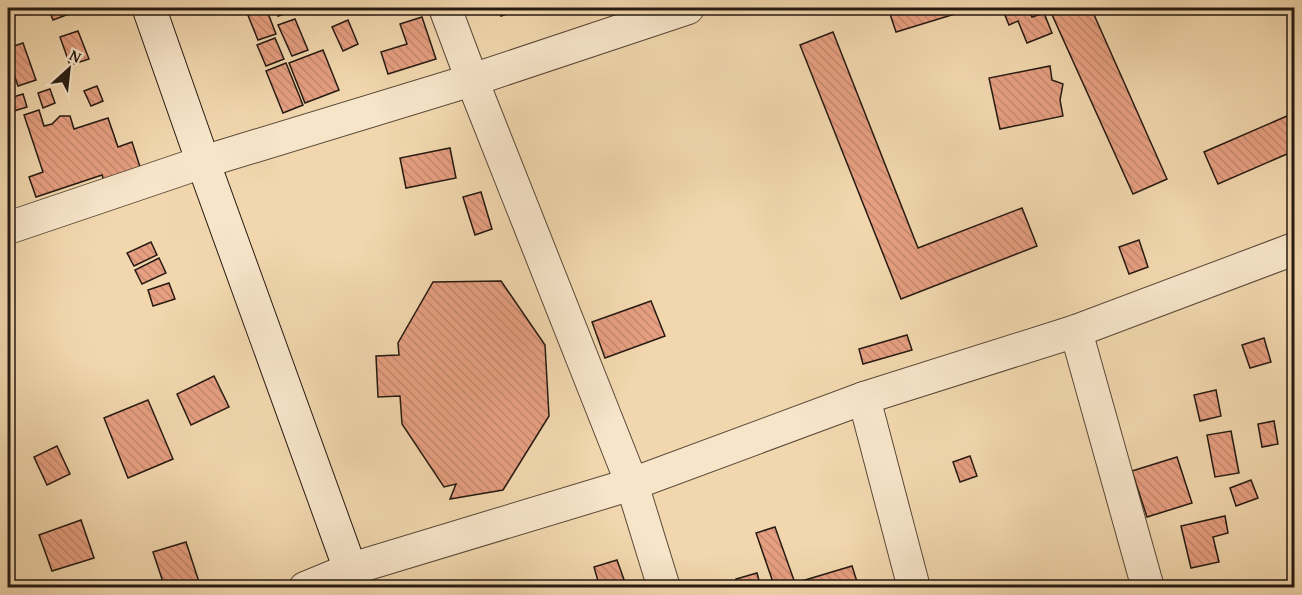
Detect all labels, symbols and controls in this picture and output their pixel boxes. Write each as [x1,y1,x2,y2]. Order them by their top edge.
north arrow [39,39,99,99]
text: N [66,43,86,69]

